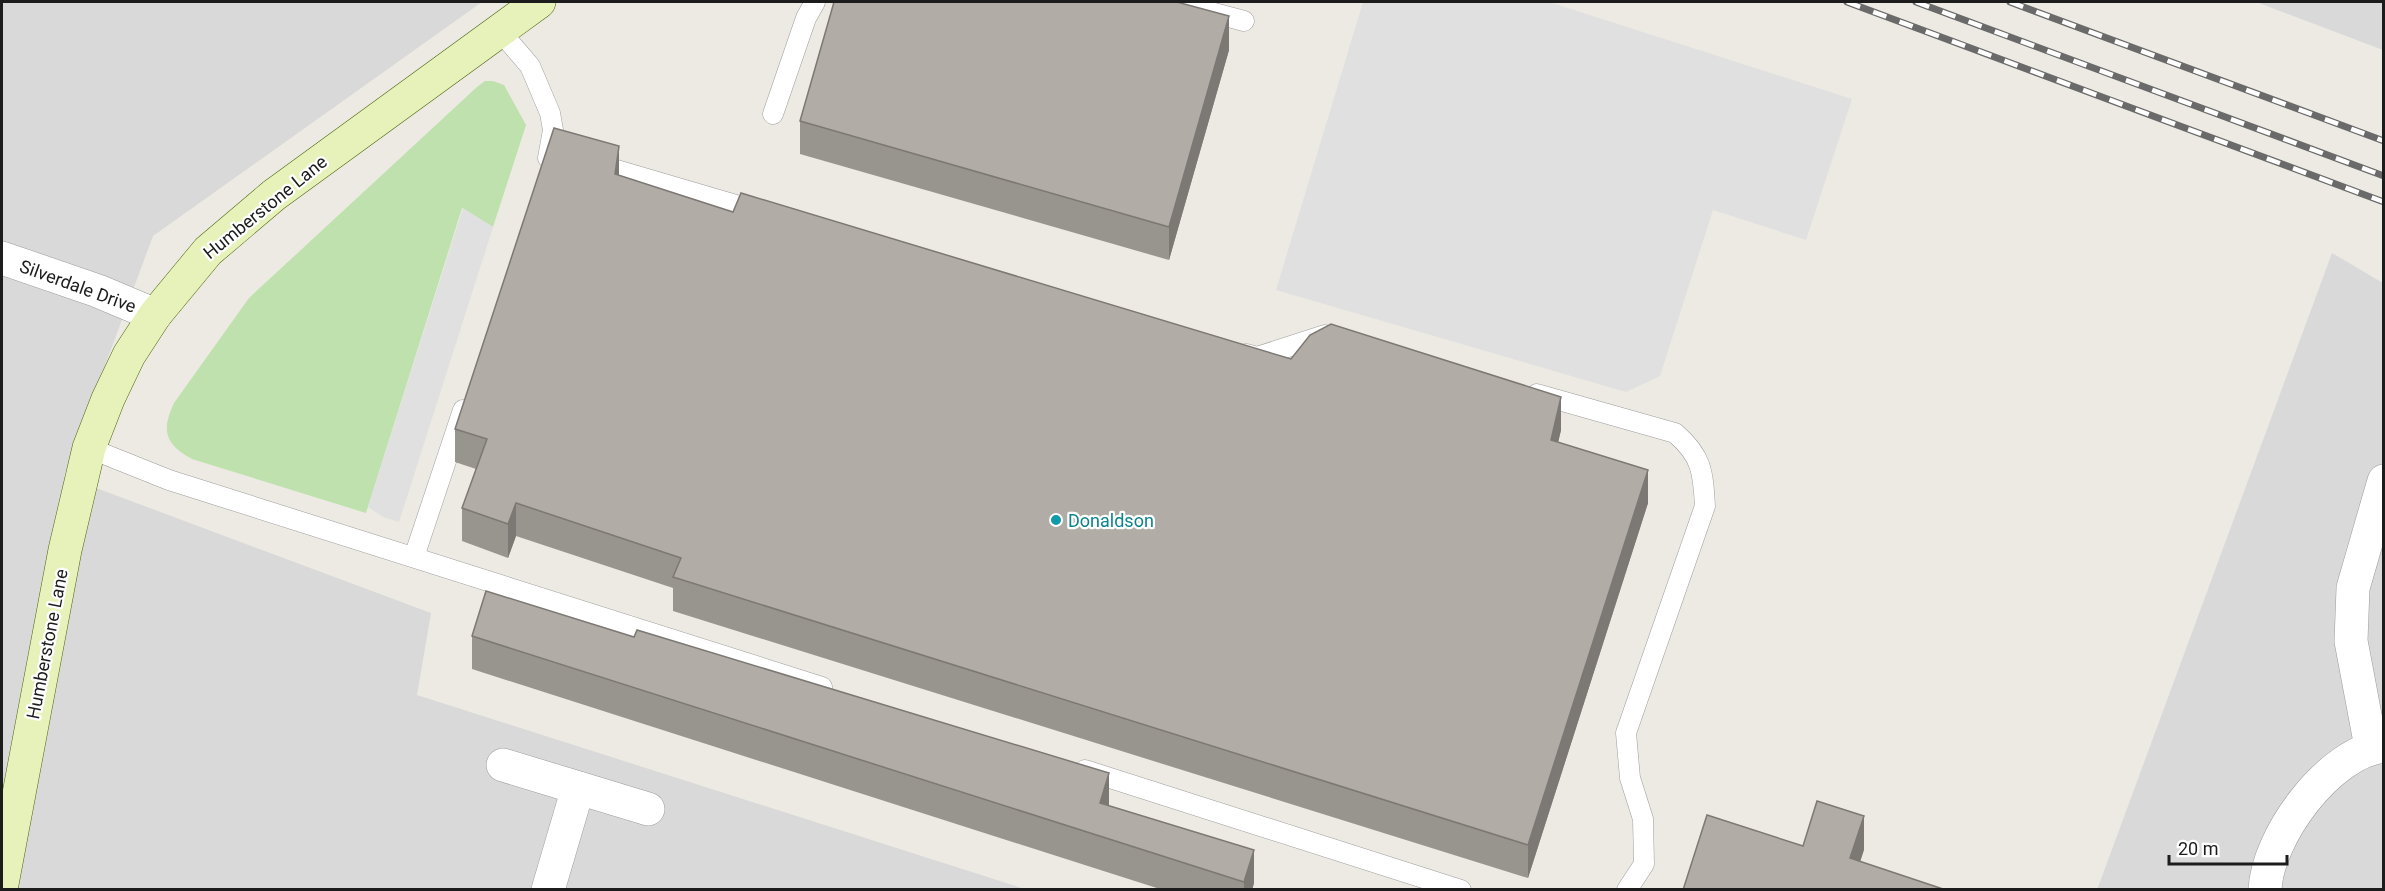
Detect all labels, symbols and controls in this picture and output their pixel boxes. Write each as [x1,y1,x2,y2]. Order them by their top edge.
street label: Humberstone Lane [199,151,331,263]
street label: Silverdale Drive [17,255,139,317]
place label: Donaldson [1068,510,1154,531]
marker: Donaldson [1049,513,1063,527]
street label: Humberstone Lane [22,567,72,721]
scale bar [2169,828,2288,866]
text: 20 m [2178,838,2218,859]

